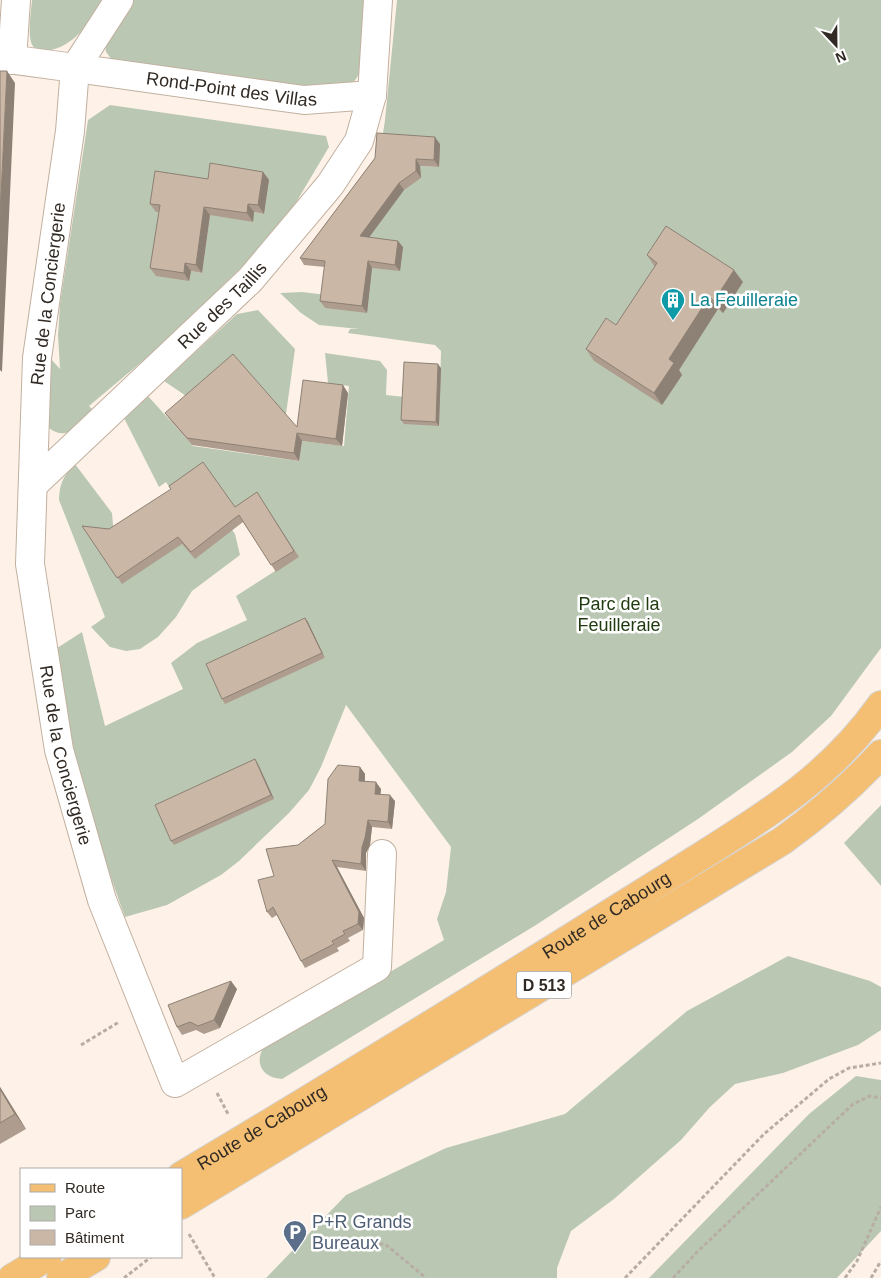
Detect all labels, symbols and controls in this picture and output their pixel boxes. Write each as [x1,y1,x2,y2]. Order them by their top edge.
north arrow [811,20,861,70]
text: N [833,48,849,66]
street label: Rond-Point des Villas [145,68,317,111]
street label: Rue de la Conciergerie [27,201,69,387]
street label: Rue des Taillis [174,258,271,353]
building icon: La Feuilleraie [660,287,686,321]
place label: La Feuilleraie [690,290,798,310]
park label: Parc de la Feuilleraie [577,594,661,635]
street label: Rue de la Conciergerie [36,664,96,847]
street label: Route de Cabourg [539,868,674,963]
road number: D 513 [516,972,572,998]
street label: Route de Cabourg [193,1081,330,1174]
legend [20,1168,182,1258]
text: Route [65,1179,105,1196]
text: Parc [65,1204,96,1221]
place label: P+R Grands Bureaux [312,1212,412,1253]
parking icon: P+R Grands Bureaux [282,1219,308,1253]
text: Bâtiment [65,1229,125,1246]

